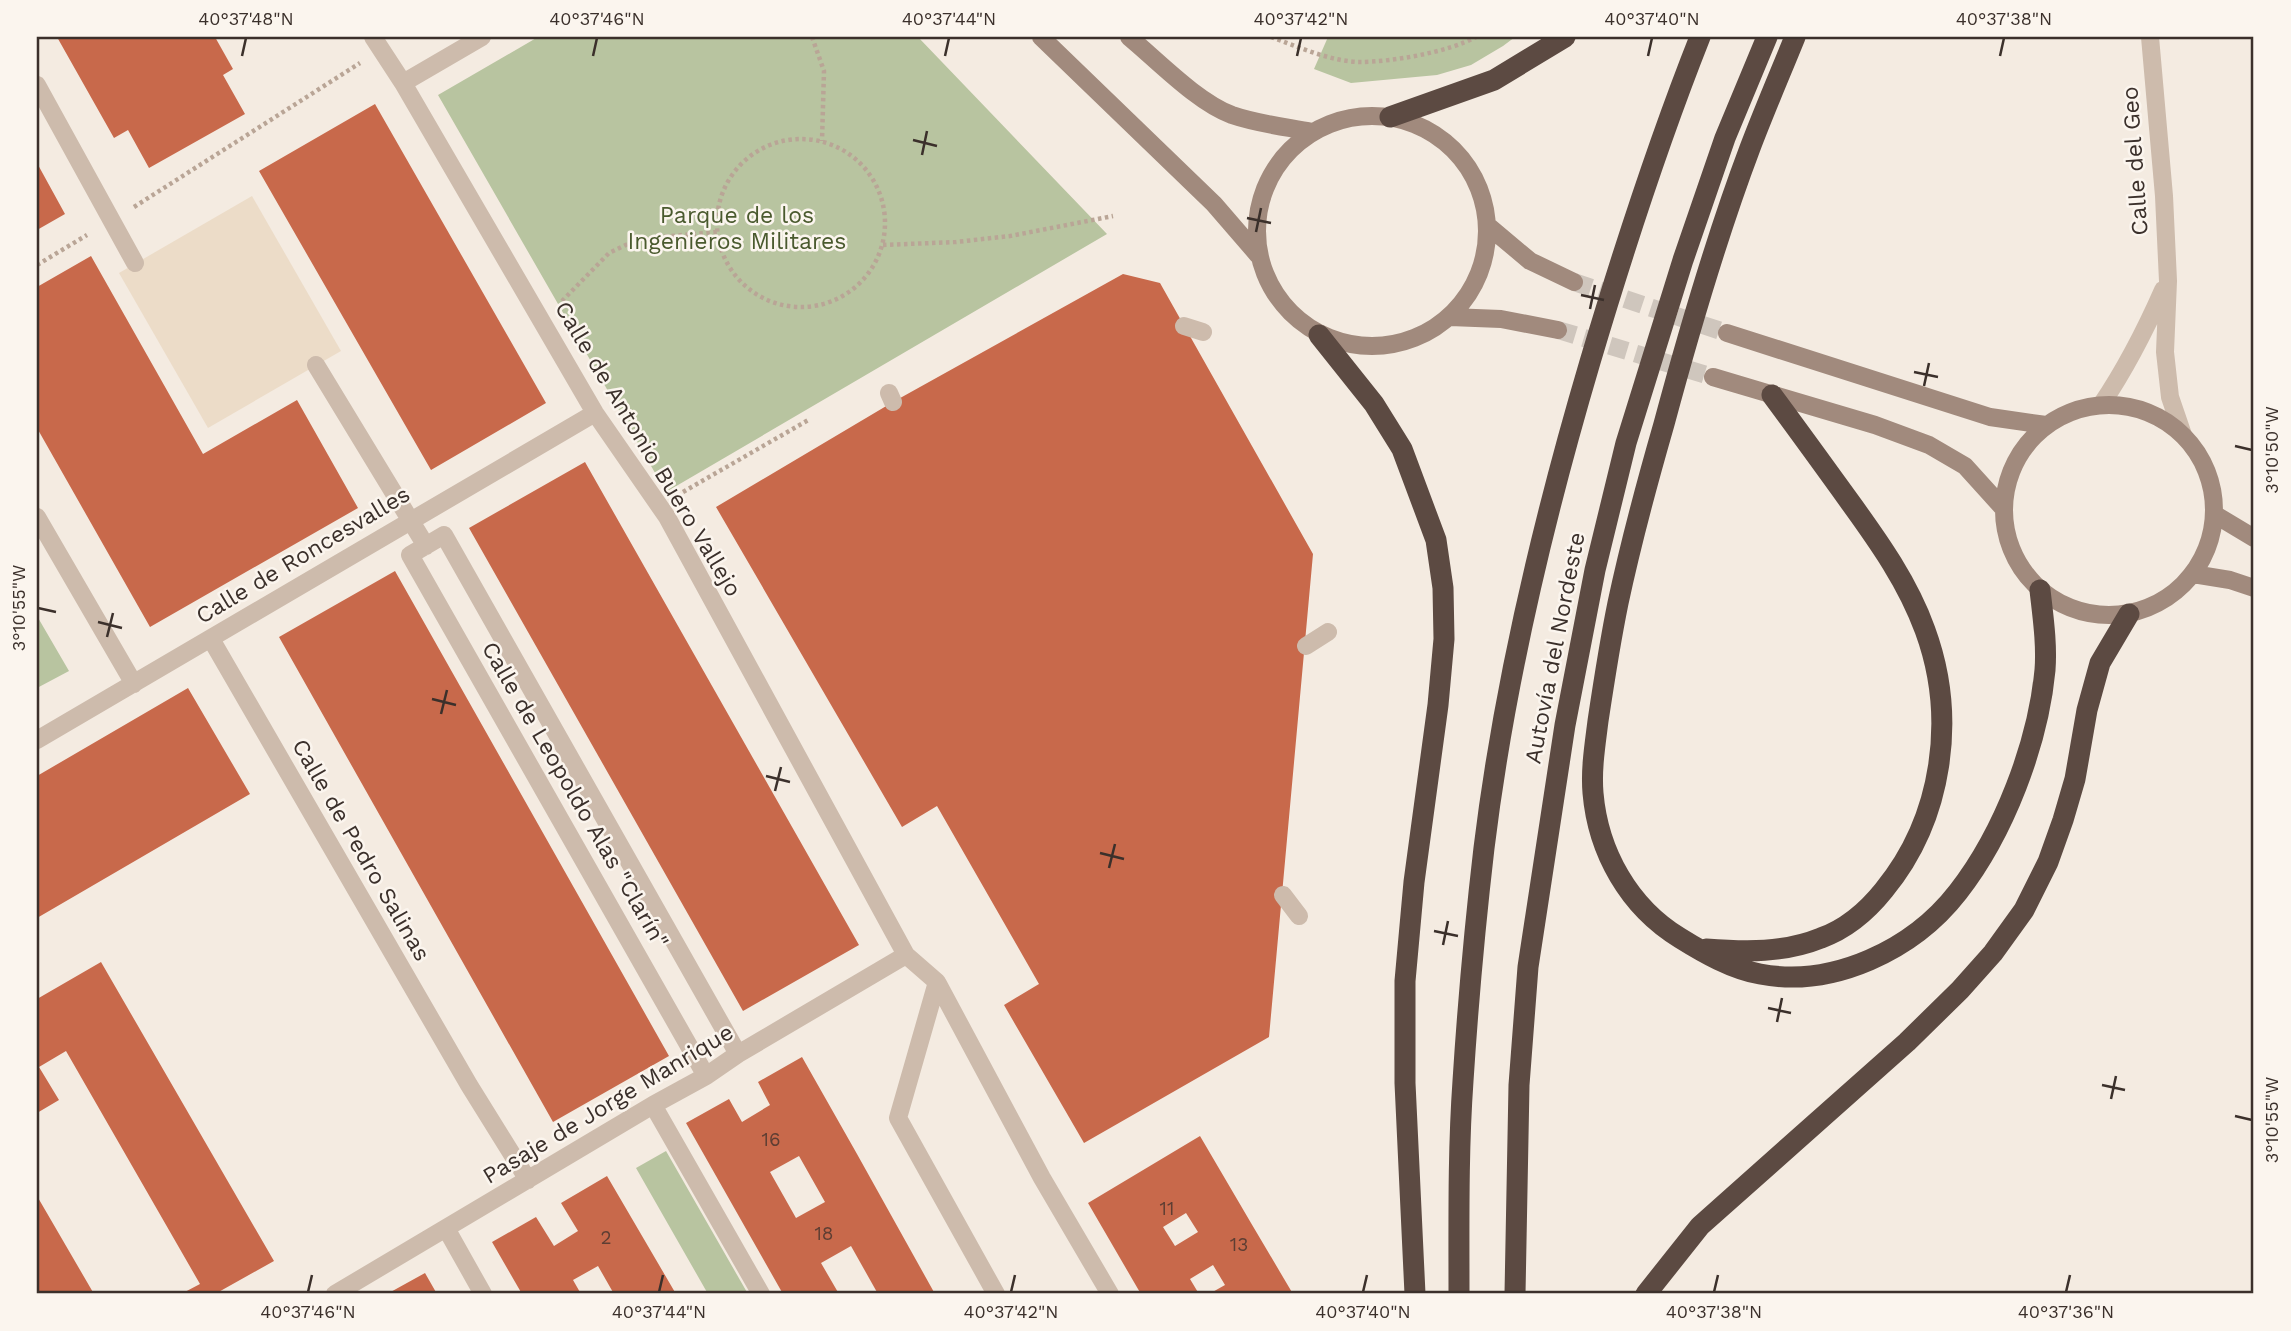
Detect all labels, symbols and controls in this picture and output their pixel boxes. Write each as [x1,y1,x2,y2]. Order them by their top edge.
text: 40°37'48"N [198,8,294,29]
text: 40°37'46"N [549,8,645,29]
text: 40°37'44"N [902,8,996,29]
text: 40°37'42"N [1254,8,1348,29]
text: 40°37'40"N [1604,8,1700,29]
text: 40°37'38"N [1956,8,2052,29]
street label: Calle del Geo [2116,85,2154,237]
park label: Parque de los Ingenieros Militares [628,202,846,255]
street label: Calle de Antonio Buero Vallejo [549,297,747,601]
text: 3°10'50"W [2261,406,2282,494]
street label: Calle de Roncesvalles [191,480,415,630]
street label: Autovía del Nordeste [1519,530,1591,766]
text: 3°10'55"W [8,565,29,651]
street label: Calle de Leopoldo Alas "Clarín" [476,637,674,953]
street label: Calle de Pedro Salinas [286,734,436,966]
street label: Pasaje de Jorge Manrique [478,1018,738,1190]
text: 3°10'55"W [2261,1077,2282,1163]
house number: 16 [762,1128,780,1151]
house number: 11 [1160,1197,1174,1220]
house number: 18 [814,1222,834,1245]
house number: 2 [600,1226,612,1249]
house number: 13 [1230,1233,1248,1256]
text: 40°37'46"N [260,1301,356,1322]
text: 40°37'44"N [612,1301,706,1322]
text: 40°37'42"N [964,1301,1058,1322]
text: 40°37'40"N [1315,1301,1411,1322]
text: 40°37'38"N [1666,1301,1762,1322]
text: 40°37'36"N [2018,1301,2114,1322]

